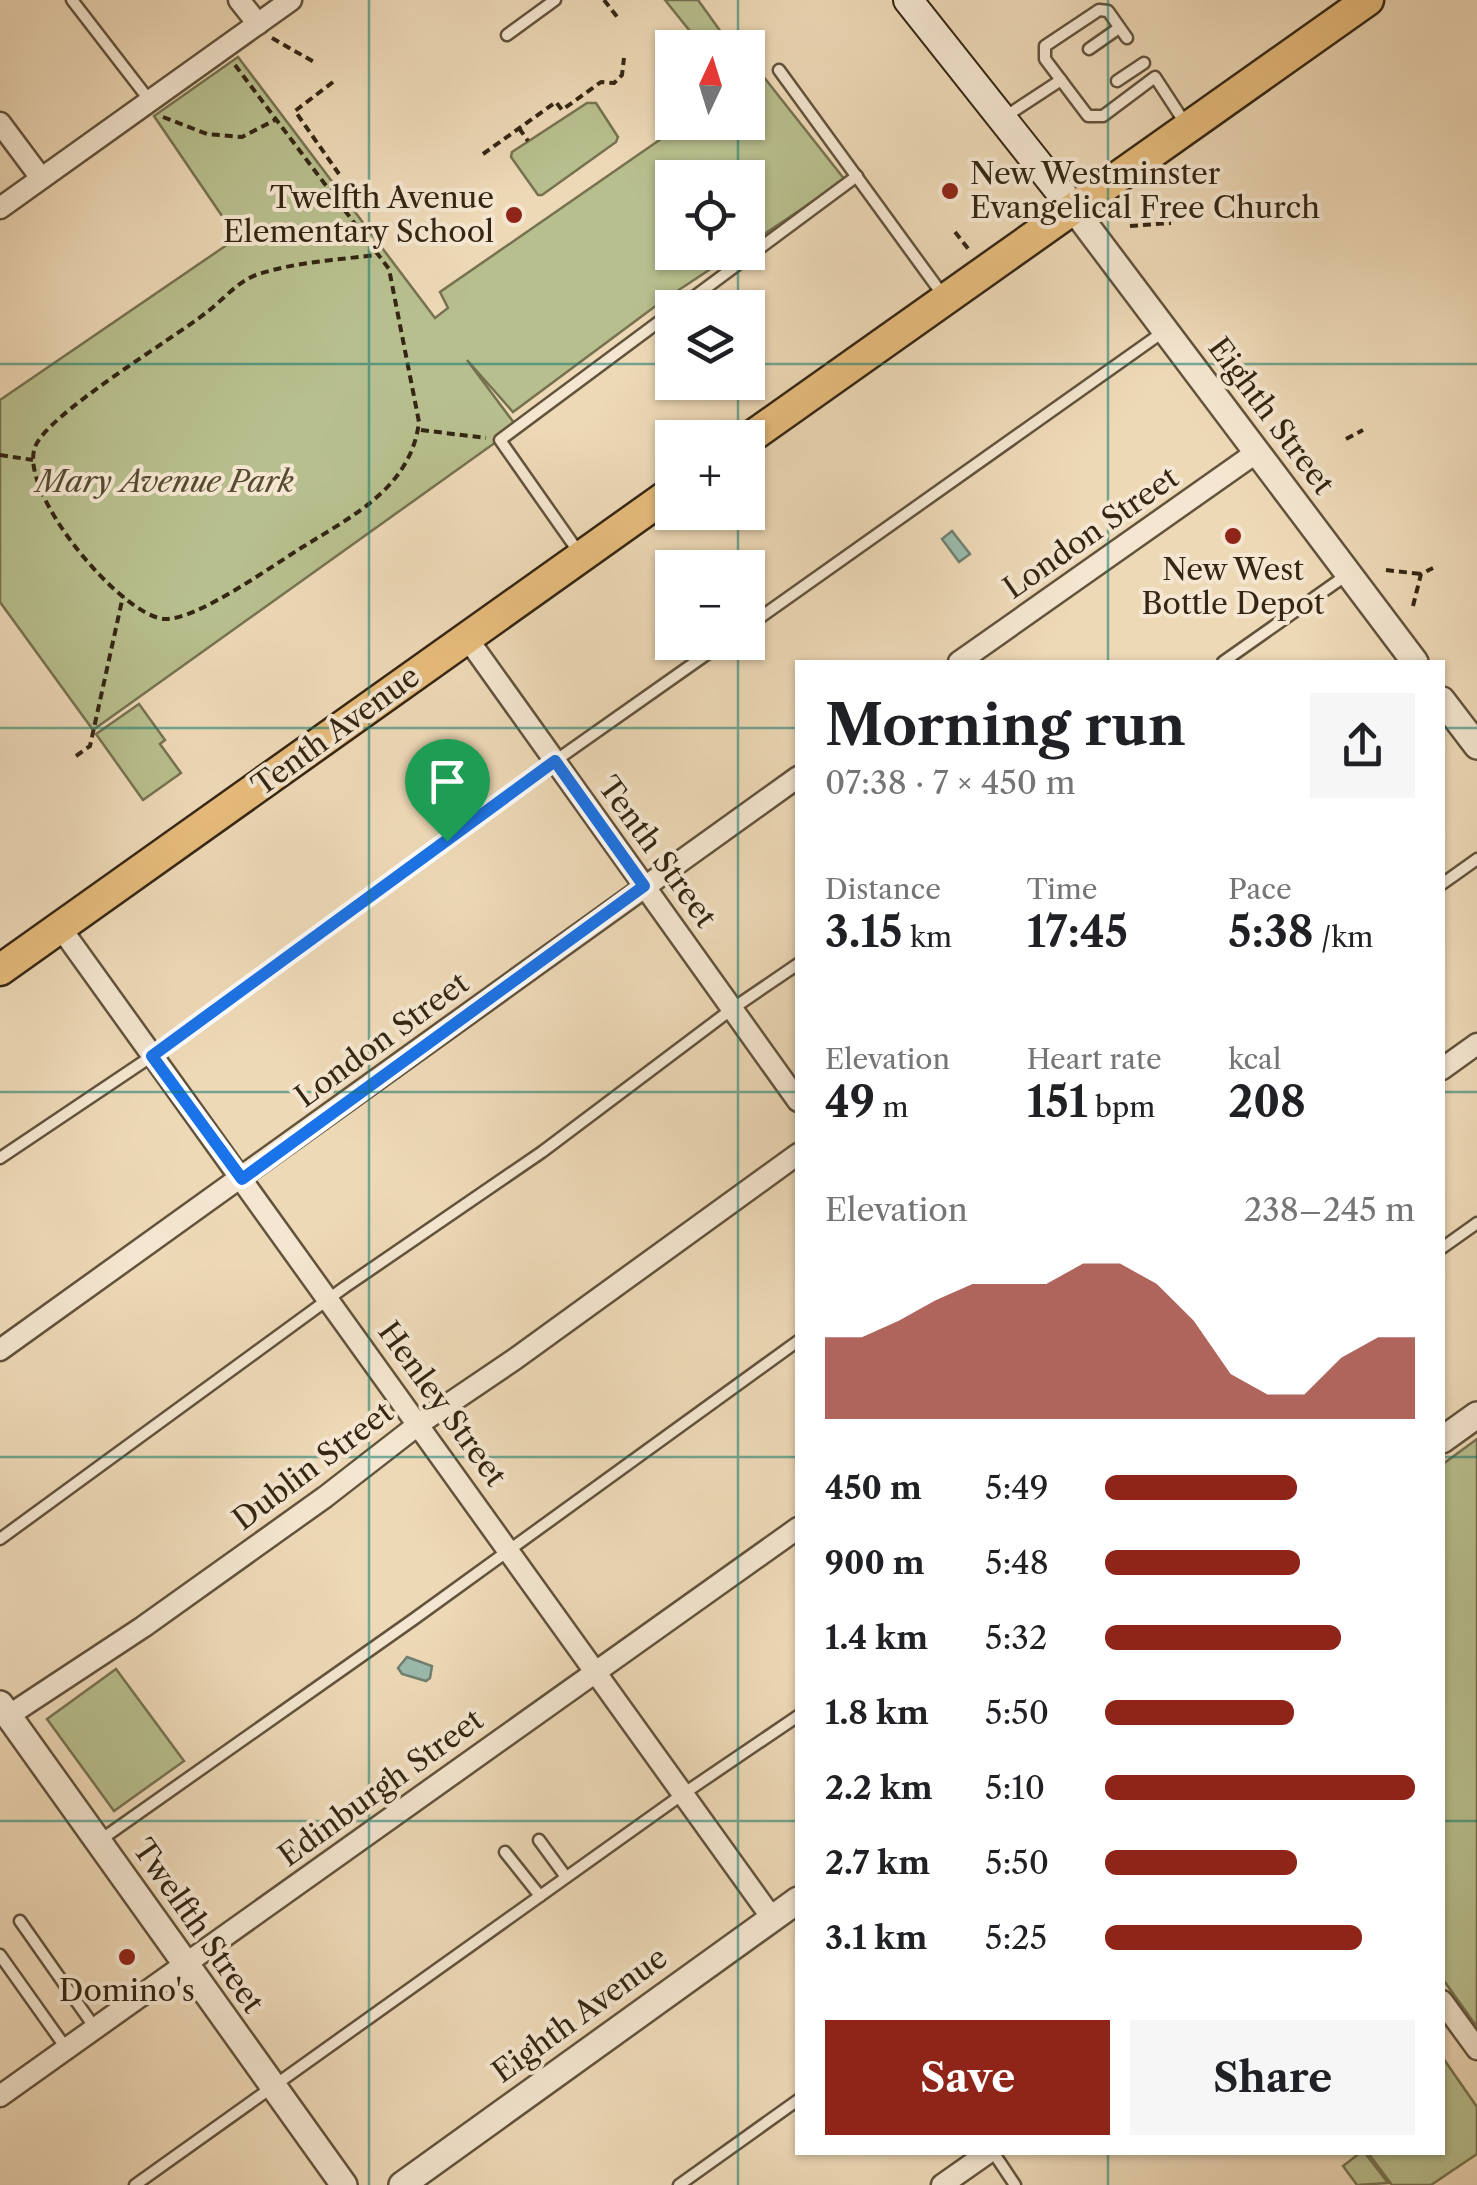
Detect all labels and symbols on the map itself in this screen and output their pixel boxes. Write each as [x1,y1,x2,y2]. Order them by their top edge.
north arrow [655,30,765,140]
place label: New Westminster Evangelical Free Church [970,155,1320,226]
place label: Twelfth Avenue Elementary School [223,179,494,250]
marker: New Westminster Evangelical Free Church [939,180,961,202]
marker: Twelfth Avenue Elementary School [503,204,525,226]
street label: Eighth Street [1200,330,1343,502]
street label: London Street [996,458,1186,607]
park label: Mary Avenue Park [33,463,294,500]
marker: New West Bottle Depot [1222,525,1244,547]
place label: New West Bottle Depot [1142,551,1325,622]
street label: Tenth Avenue [245,657,427,804]
pin [405,739,490,842]
street label: Tenth Street [590,769,725,935]
street label: London Street [288,964,476,1115]
street label: Henley Street [370,1314,515,1494]
street label: Dublin Street [225,1393,400,1538]
street label: Edinburgh Street [271,1701,490,1874]
street label: Twelfth Street [125,1832,272,2020]
street label: Eighth Avenue [485,1939,674,2090]
marker: Domino's [116,1946,138,1968]
place label: Domino's [59,1972,195,2009]

